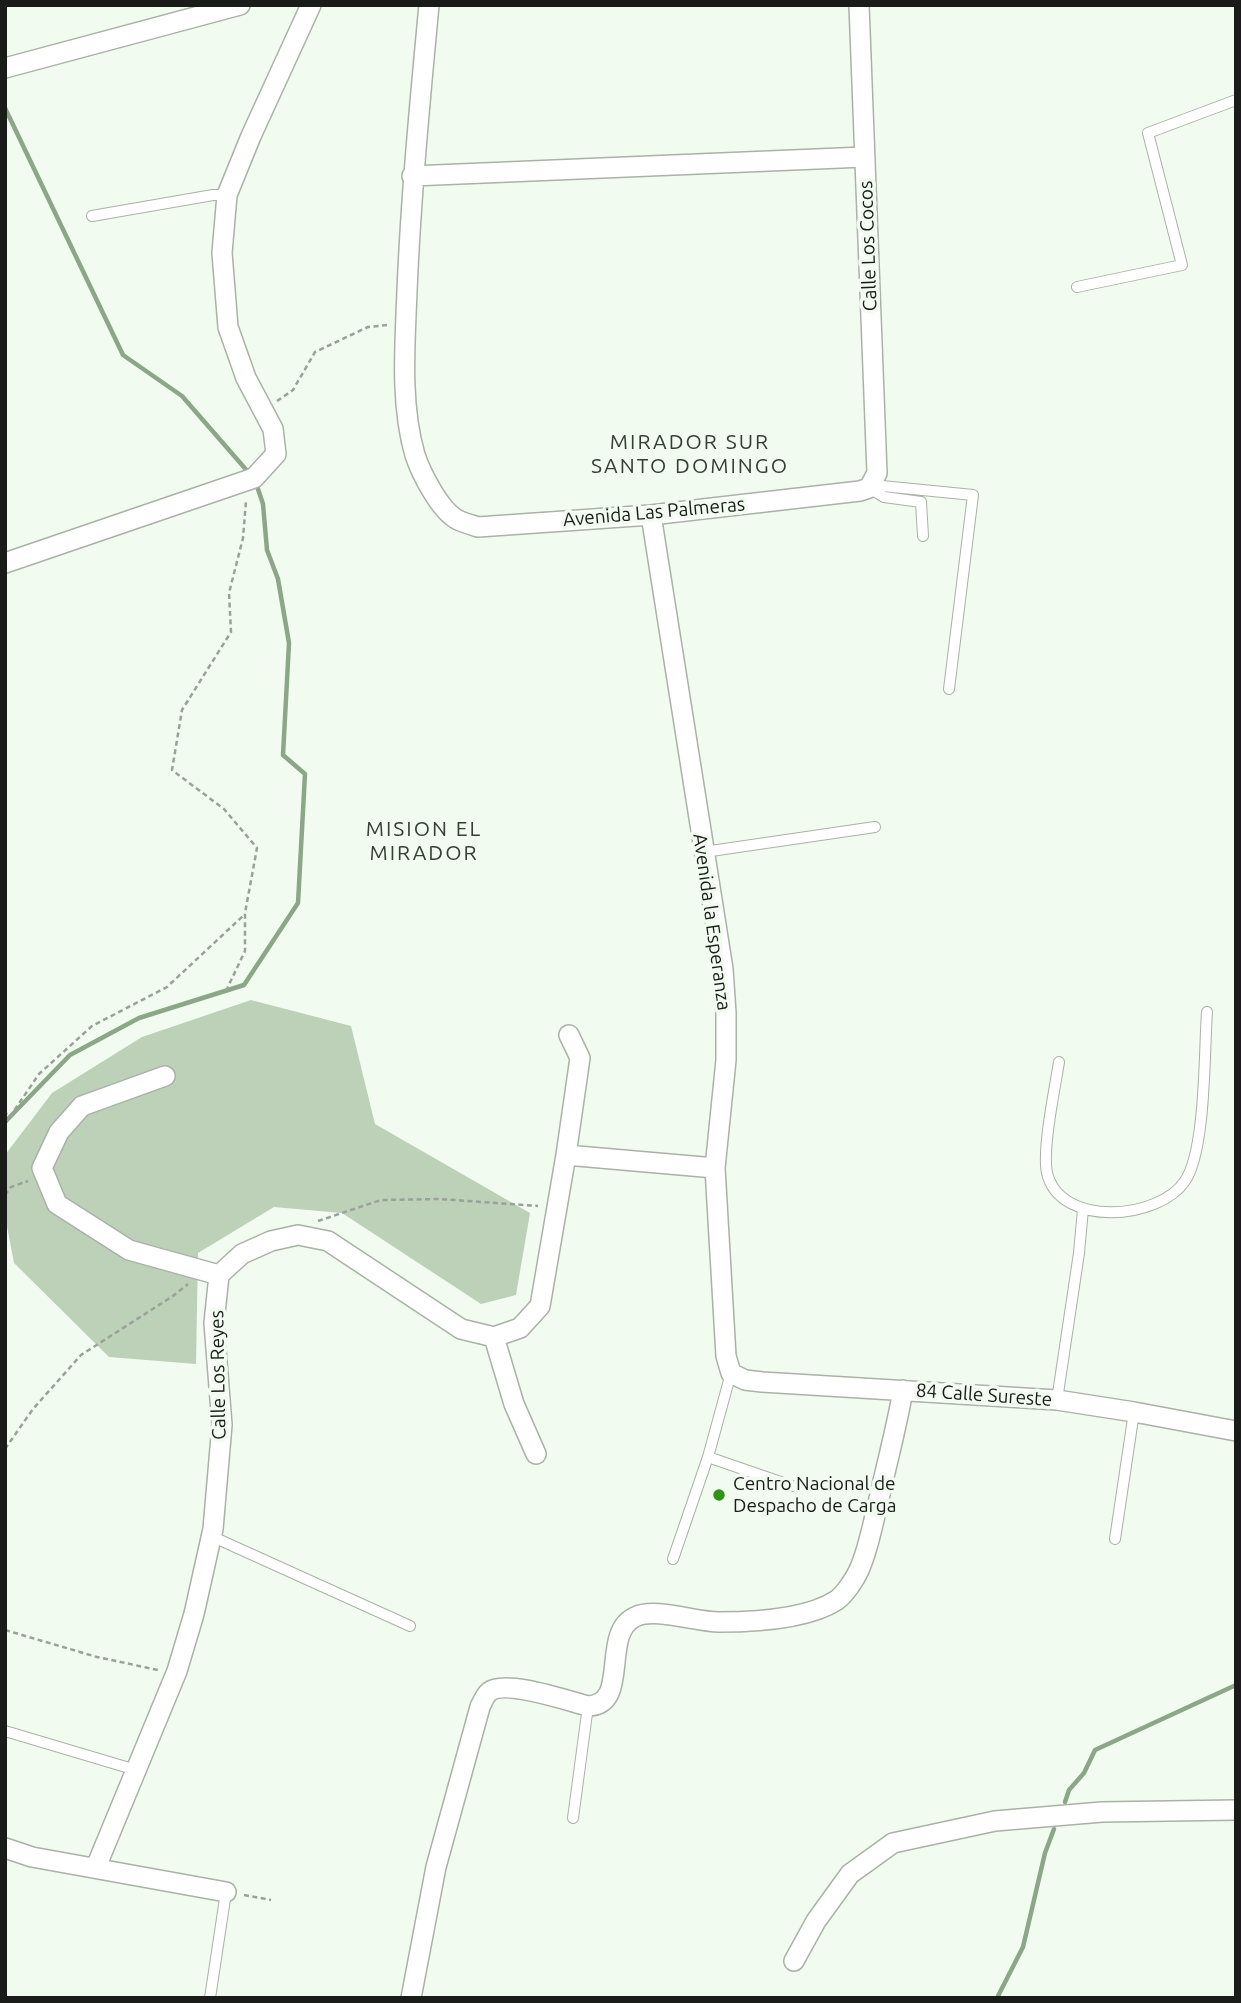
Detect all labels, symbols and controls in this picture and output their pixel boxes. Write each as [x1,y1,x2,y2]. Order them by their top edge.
street label: Calle Los Cocos [854,180,882,312]
district label: MIRADOR SUR SANTO DOMINGO [593,429,787,479]
street label: Avenida Las Palmeras [562,493,746,531]
district label: MISION EL MIRADOR [367,816,481,866]
street label: Avenida la Esperanza [688,832,736,1012]
street label: Calle Los Reyes [205,1310,231,1440]
street label: 84 Calle Sureste [915,1379,1053,1411]
place label: Centro Nacional de Despacho de Carga [733,1473,896,1517]
marker: Centro Nacional de Despacho de Carga [711,1487,727,1503]

